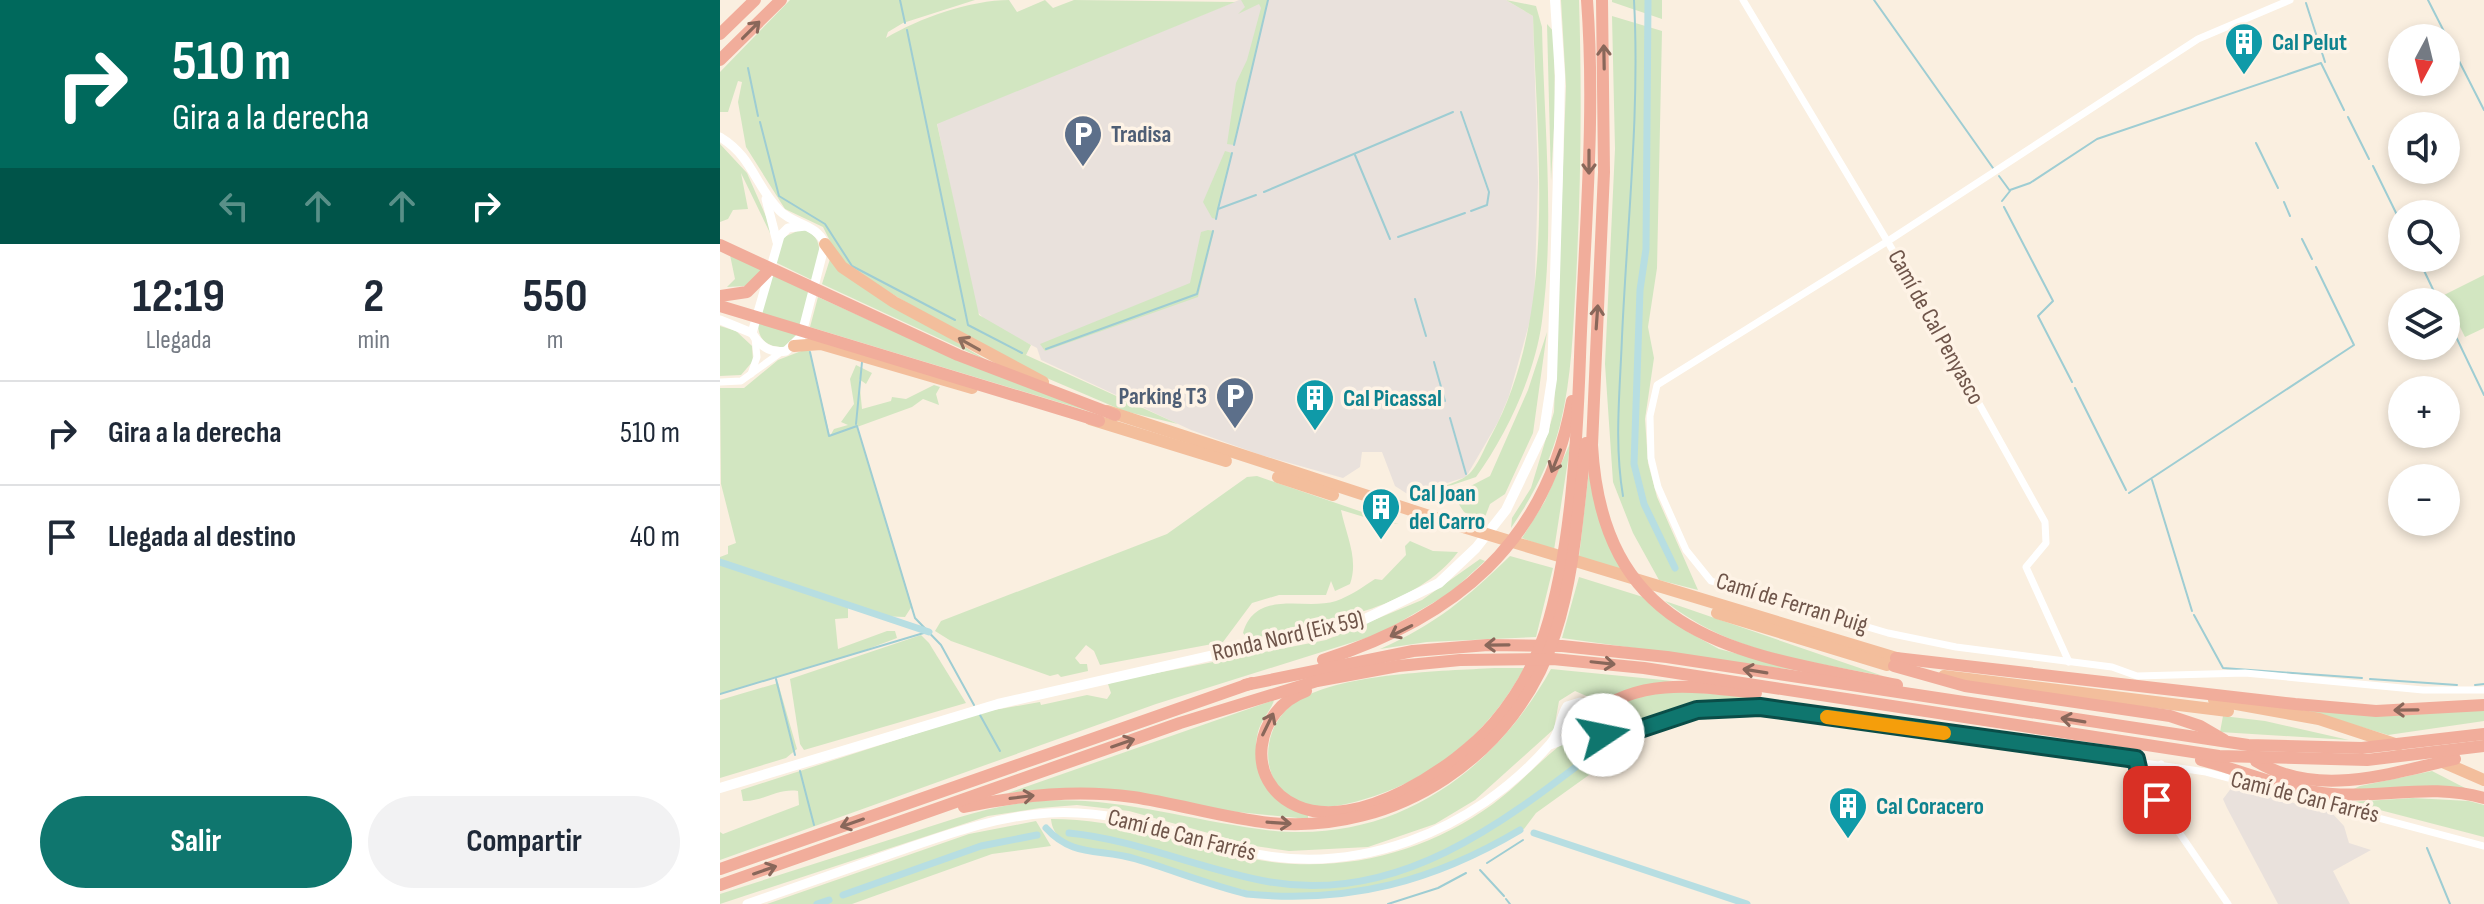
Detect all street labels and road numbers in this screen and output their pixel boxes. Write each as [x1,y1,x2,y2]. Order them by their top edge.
street label: Camí de Cal Penyasco [1881,244,1991,410]
street label: Camí de Ferran Puig [1713,566,1871,640]
street label: Ronda Nord (Eix 59) [1209,604,1367,668]
street label: Camí de Can Farrés [2228,765,2382,829]
street label: Camí de Can Farrés [1105,803,1259,867]

